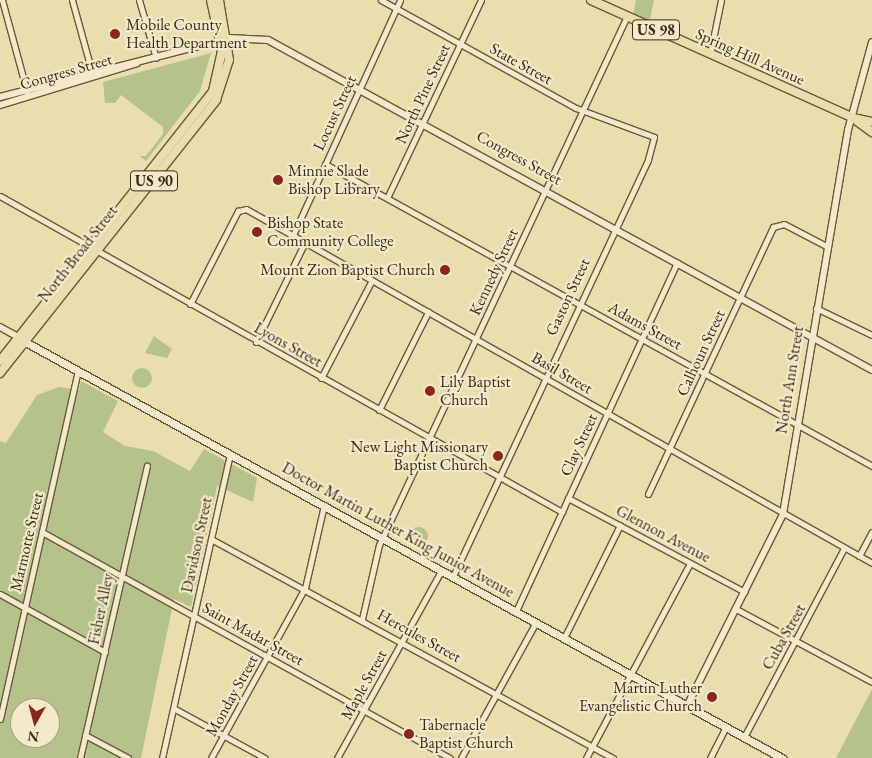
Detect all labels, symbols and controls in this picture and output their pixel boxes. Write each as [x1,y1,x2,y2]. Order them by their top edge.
place label: Mobile County Health Department [126,15,247,53]
road number: US 98 [631,18,681,42]
street label: Spring Hill Avenue [693,24,807,90]
marker: Mobile County Health Department [108,27,122,41]
street label: State Street [486,39,556,89]
street label: North Pine Street [391,41,455,147]
street label: Congress Street [18,50,114,94]
street label: Locust Street [309,72,361,154]
street label: Congress Street [473,127,565,189]
place label: Minnie Slade Bishop Library [288,161,380,199]
road number: US 90 [129,168,179,194]
marker: Minnie Slade Bishop Library [272,174,284,186]
street label: North Broad Street [34,202,122,306]
place label: Bishop State Community College [267,213,393,251]
marker: Bishop State Community College [251,226,263,238]
street label: Kennedy Street [466,226,522,318]
street label: Gaston Street [542,255,594,339]
place label: Mount Zion Baptist Church [260,260,435,280]
marker: Mount Zion Baptist Church [439,264,451,276]
street label: Adams Street [605,298,685,354]
street label: Calhoun Street [673,307,729,399]
street label: Lyons Street [251,318,325,372]
street label: North Ann Street [772,325,808,435]
street label: Basil Street [528,348,596,398]
place label: Lily Baptist Church [440,372,511,410]
marker: Lily Baptist Church [424,385,436,397]
street label: Clay Street [556,411,602,479]
place label: New Light Missionary Baptist Church [351,437,488,475]
marker: New Light Missionary Baptist Church [492,450,504,462]
street label: Doctor Martin Luther King Junior Avenue [279,458,517,602]
street label: Marmotte Street [6,491,48,593]
street label: Davidson Street [178,496,216,594]
street label: Glennon Avenue [613,501,713,567]
street label: Fisher Alley [84,572,118,646]
street label: Saint Madar Street [199,598,307,670]
street label: Cuba Street [758,601,810,673]
street label: Hercules Street [374,605,464,667]
street label: Maple Street [337,647,391,723]
street label: Monday Street [202,652,262,740]
place label: Martin Luther Evangelistic Church [579,678,702,716]
marker: Martin Luther Evangelistic Church [706,691,718,703]
north arrow [10,698,60,748]
place label: Tabernacle Baptist Church [419,715,514,753]
text: N [27,727,40,747]
marker: Tabernacle Baptist Church [403,728,415,740]

